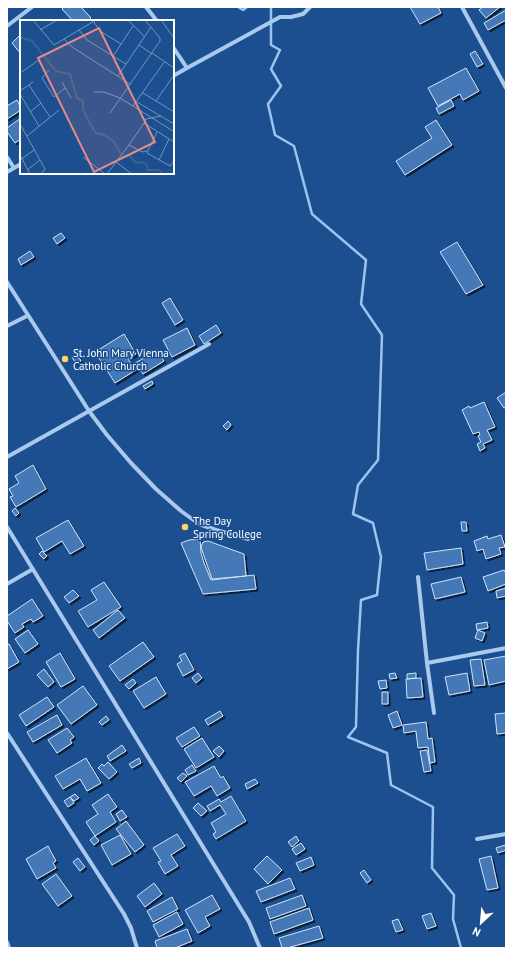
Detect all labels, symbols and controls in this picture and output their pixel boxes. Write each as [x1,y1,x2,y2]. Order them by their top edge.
inset map [20,20,174,174]
place label: St. John Mary Vienna Catholic Church [73,346,169,373]
marker: St. John Mary Vienna Catholic Church [60,354,70,364]
place label: The Day Spring College [193,514,262,541]
marker: The Day Spring College [180,522,190,532]
north arrow [461,903,501,943]
text: N [470,924,483,940]

